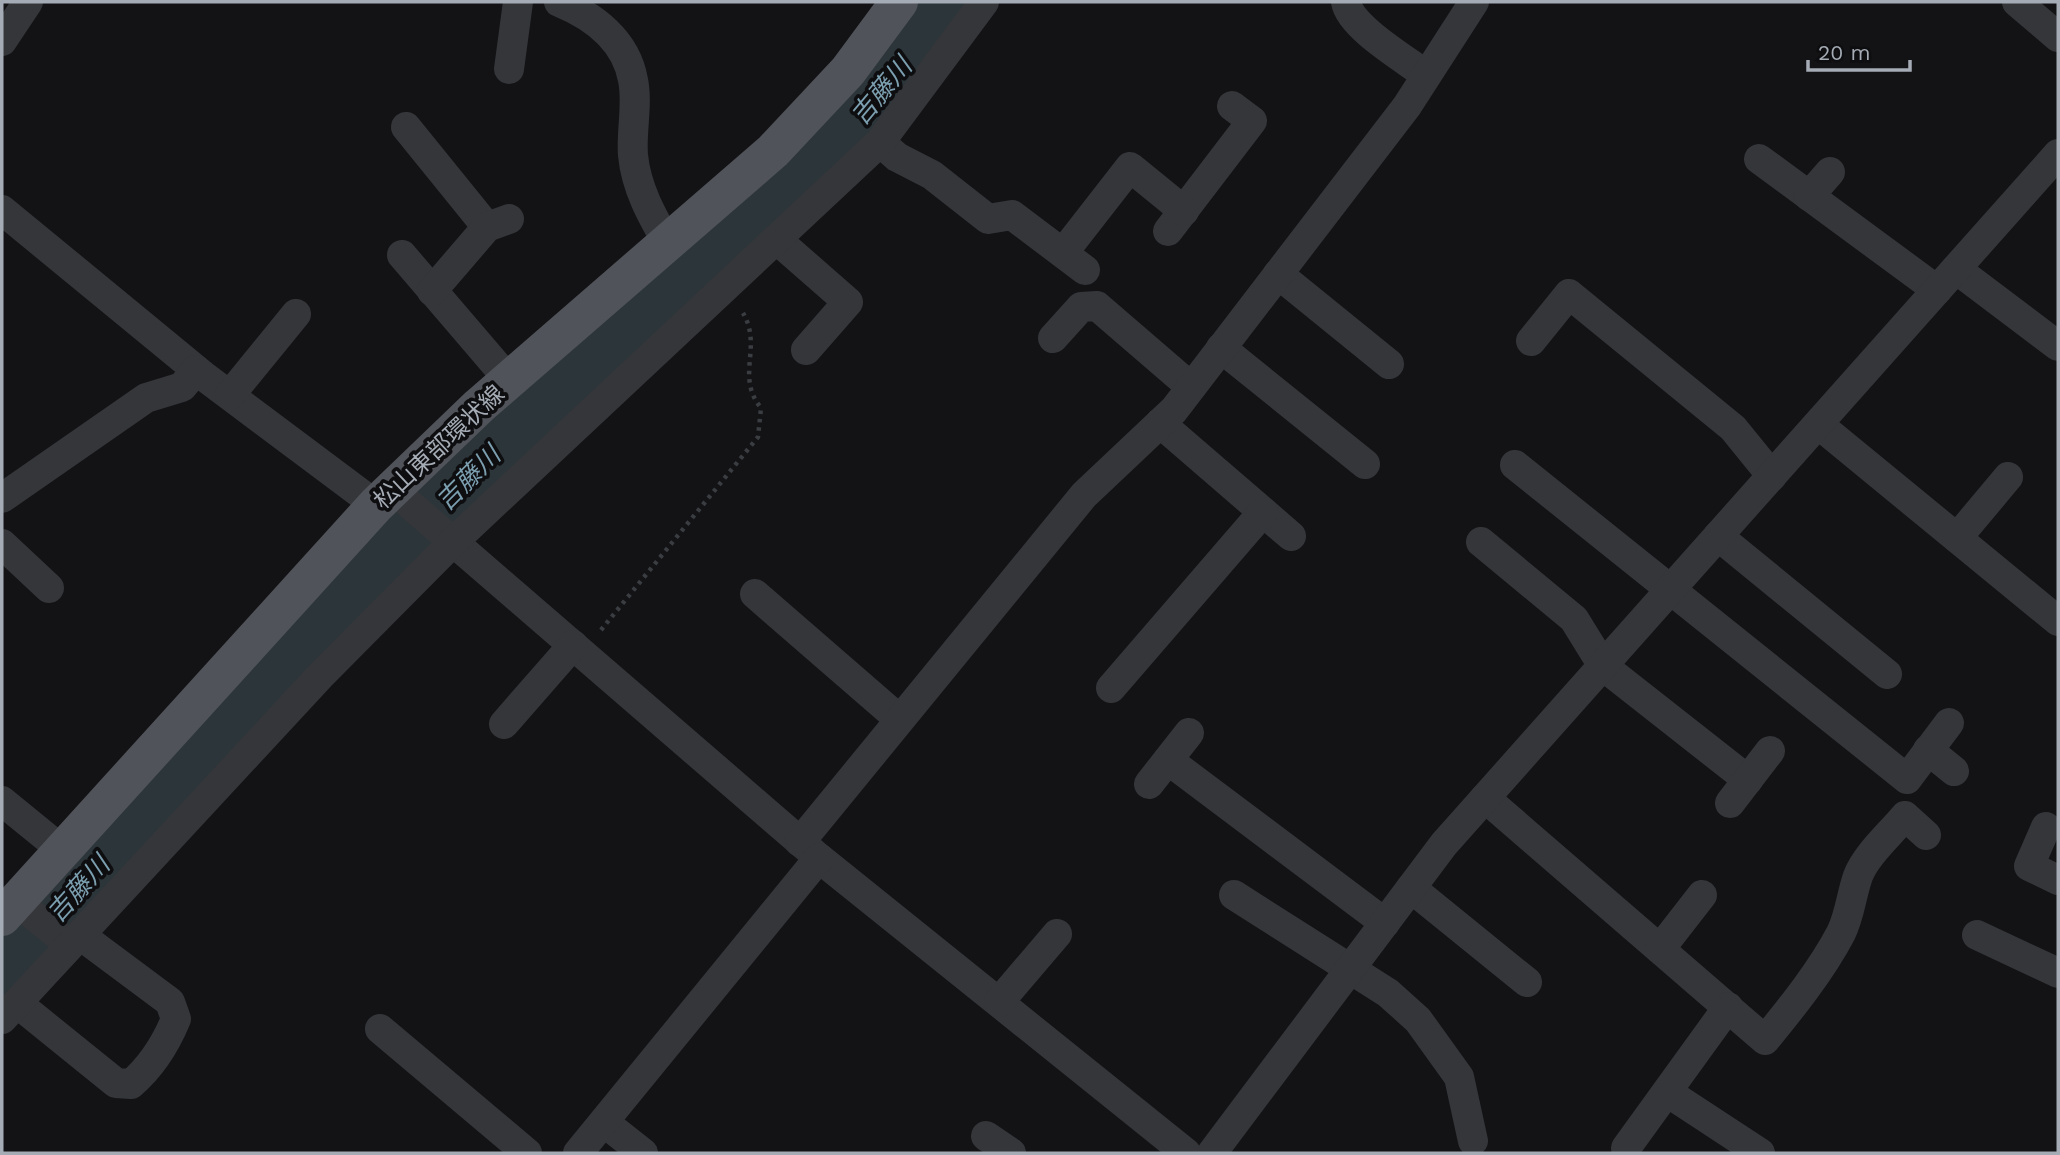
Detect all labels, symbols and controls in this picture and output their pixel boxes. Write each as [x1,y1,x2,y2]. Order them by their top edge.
scale bar [1808,28,1910,72]
text: 20 m [1818,40,1870,65]
water label: 吉藤川 [844,49,919,131]
street label: 松山東部環状線 [368,379,510,515]
water label: 吉藤川 [430,438,508,516]
water label: 吉藤川 [41,848,117,928]

